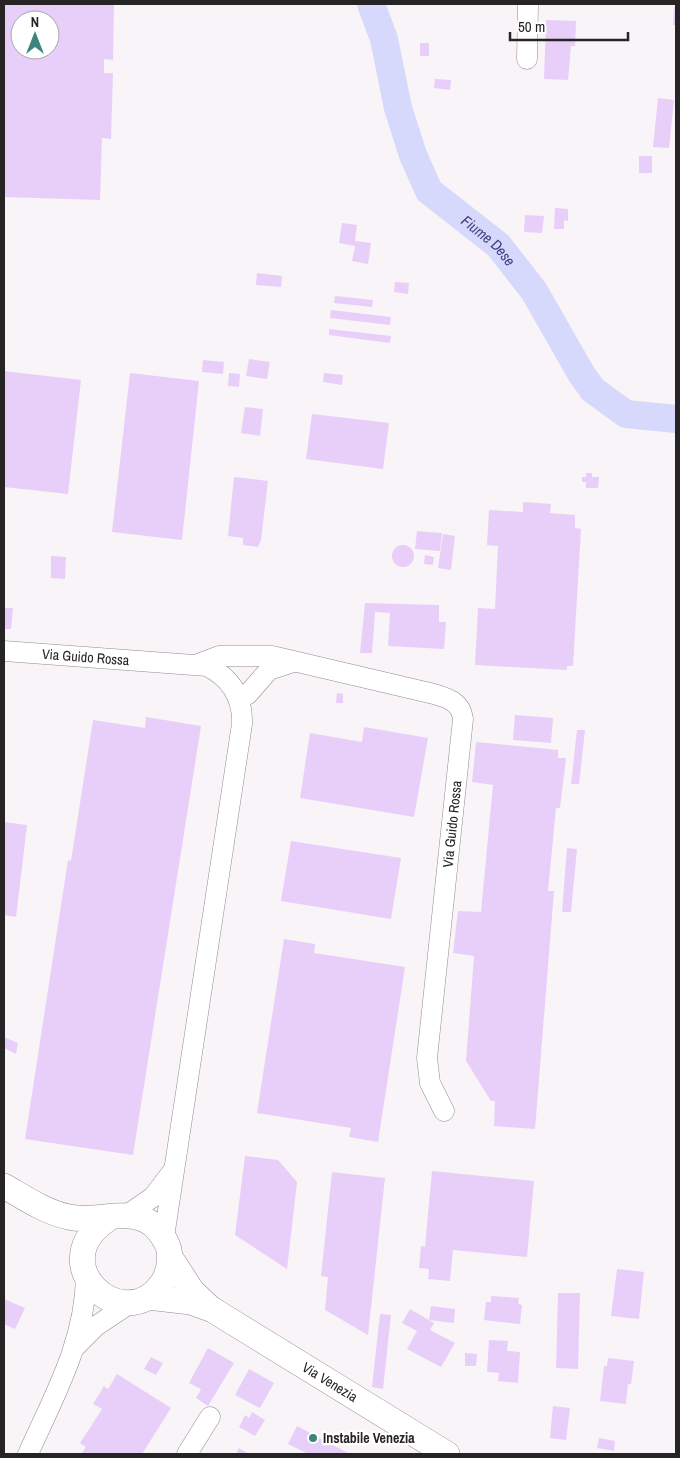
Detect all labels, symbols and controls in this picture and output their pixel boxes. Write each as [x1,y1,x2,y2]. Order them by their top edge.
north arrow [10,10,60,60]
scale bar [510,10,628,42]
text: N [31,13,39,31]
text: 50 m [518,16,545,37]
water label: Fiume Dese [457,210,521,270]
street label: Via Guido Rossa [42,645,131,669]
street label: Via Guido Rossa [438,779,466,868]
street label: Via Venezia [299,1358,361,1406]
place label: Instabile Venezia [323,1429,415,1447]
marker: Instabile Venezia [307,1432,319,1444]

